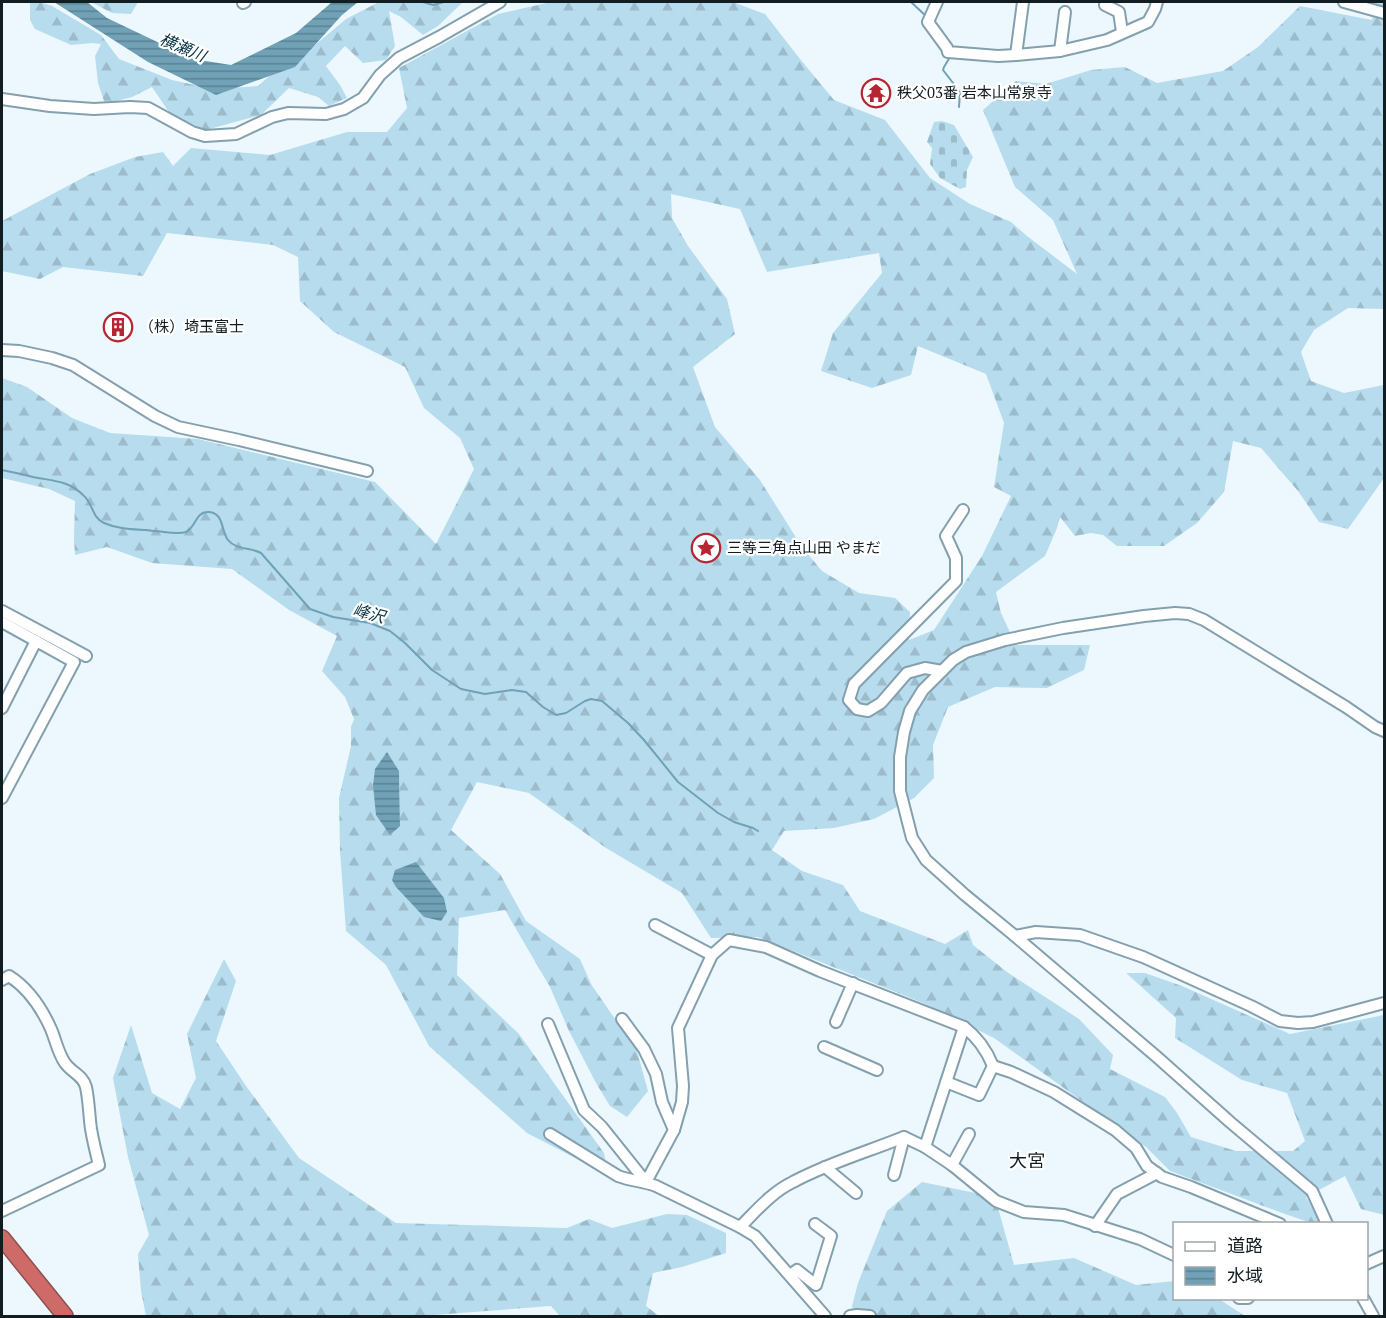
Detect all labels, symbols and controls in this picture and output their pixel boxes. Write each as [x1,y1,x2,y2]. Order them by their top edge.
water label: 横瀬川 [157,27,211,67]
temple icon: 秩父03番 岩本山常泉寺 [860,77,892,109]
place label: 秩父03番 岩本山常泉寺 [897,82,1052,102]
building icon: （株）埼玉富士 [102,311,134,343]
place label: （株）埼玉富士 [139,316,244,336]
place icon: 三等三角点山田 やまだ [690,532,722,564]
place label: 三等三角点山田 やまだ [727,537,881,557]
water label: 峰沢 [351,598,389,628]
district label: 大宮 [1009,1148,1045,1172]
legend [1173,1222,1368,1300]
text: 道路 [1227,1233,1263,1257]
text: 水域 [1227,1263,1263,1287]

